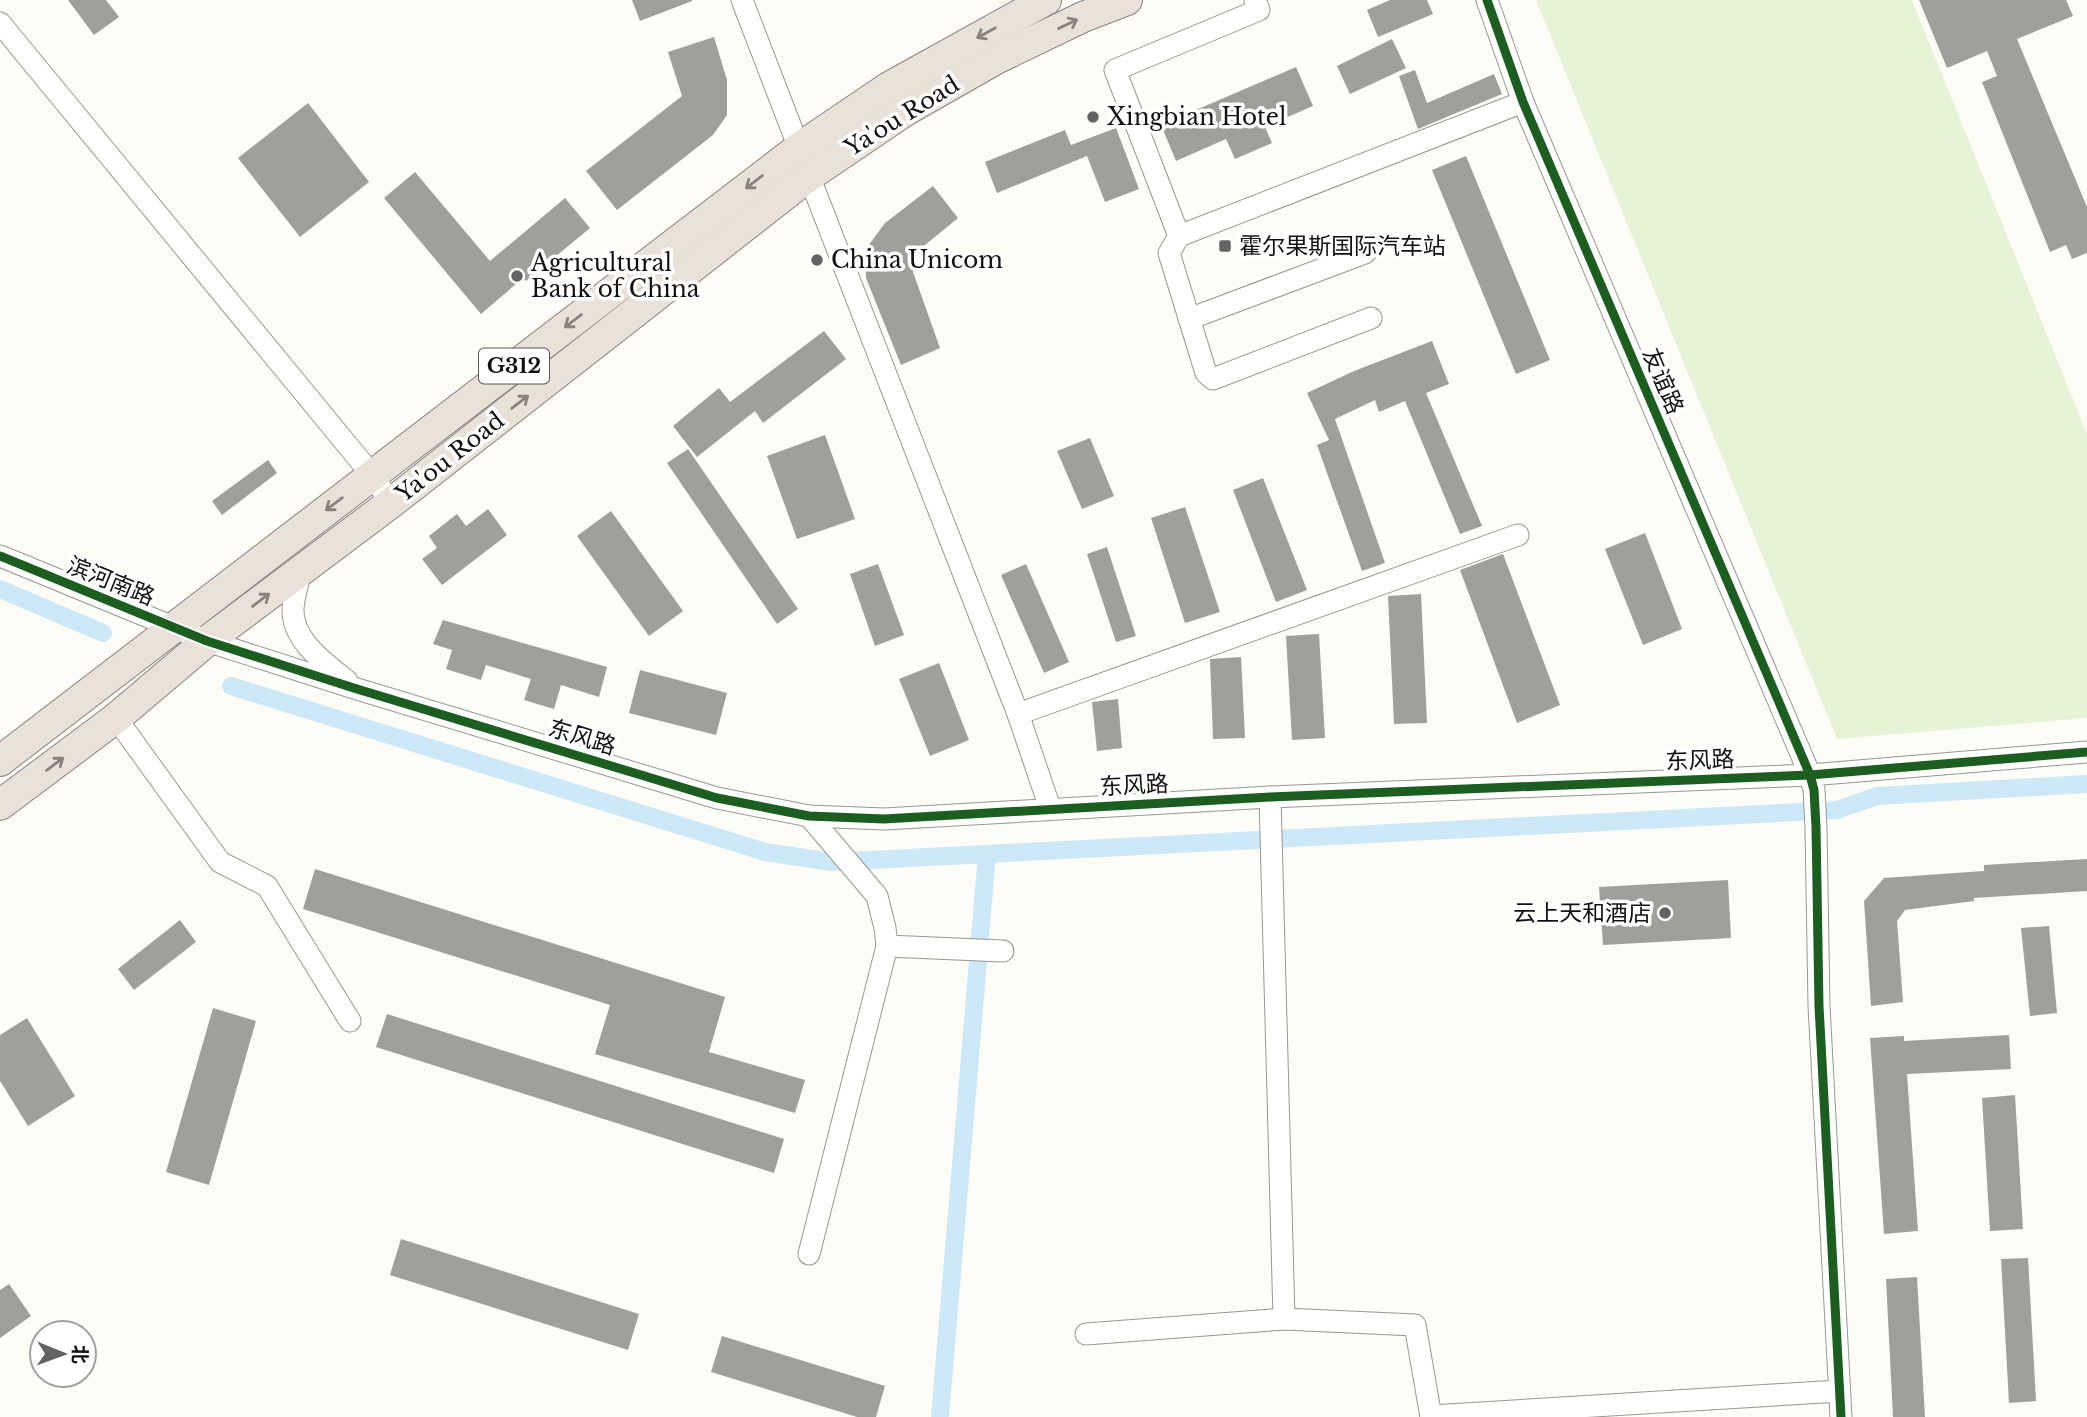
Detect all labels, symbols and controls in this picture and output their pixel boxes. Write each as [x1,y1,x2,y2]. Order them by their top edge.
one-way arrow [1057,17,1078,30]
one-way arrow [976,27,997,40]
street label: Ya'ou Road [839,70,964,163]
place label: Xingbian Hotel [1107,103,1286,131]
marker: Xingbian Hotel [1085,109,1101,125]
one-way arrow [745,175,764,190]
place label: 霍尔果斯国际汽车站 [1239,232,1446,260]
marker: 霍尔果斯国际汽车站 [1217,238,1233,254]
place label: China Unicom [831,246,1003,274]
place label: Agricultural Bank of China [530,249,700,303]
marker: China Unicom [809,252,825,268]
marker: Agricultural Bank of China [509,268,525,284]
one-way arrow [564,313,583,328]
street label: 友谊路 [1637,344,1689,418]
road number: G312 [479,348,549,384]
one-way arrow [510,395,528,410]
street label: Ya'ou Road [390,406,510,509]
one-way arrow [325,496,344,511]
street label: 滨河南路 [63,551,159,611]
one-way arrow [251,593,270,608]
street label: 东风路 [545,714,619,760]
street label: 东风路 [1665,745,1735,775]
one-way arrow [45,757,64,772]
street label: 东风路 [1099,769,1169,801]
place label: 云上天和酒店 [1513,899,1651,927]
marker: 云上天和酒店 [1657,905,1673,921]
north arrow [28,1319,98,1389]
text: 北 [68,1345,91,1364]

